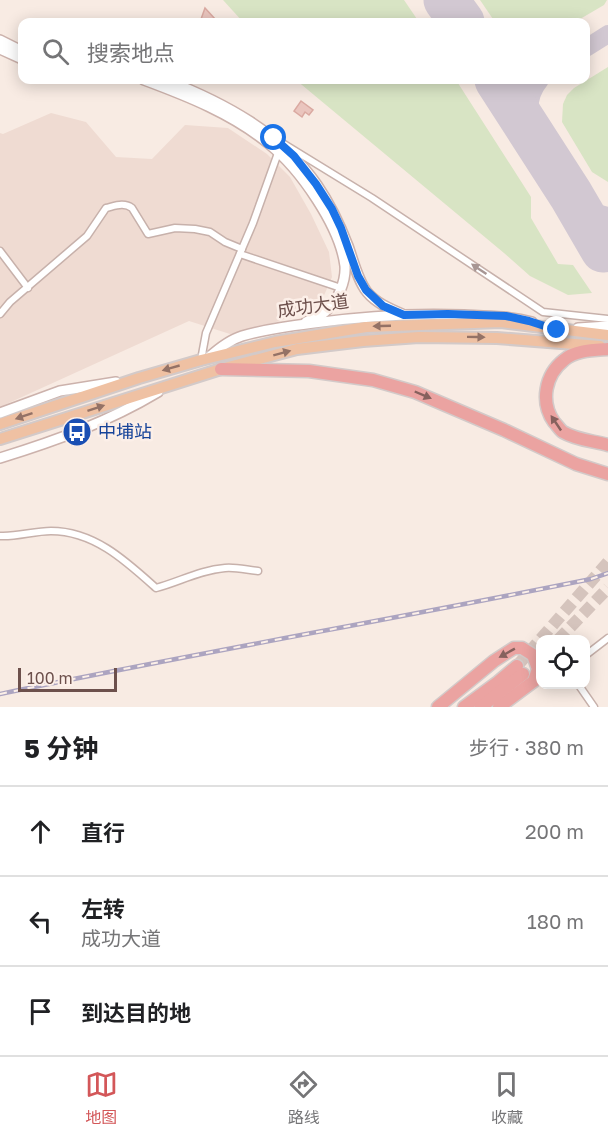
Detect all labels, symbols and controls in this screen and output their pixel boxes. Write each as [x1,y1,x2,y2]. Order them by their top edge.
search box [18,18,590,84]
icon: search [39,35,72,68]
text: 搜索地点 [87,39,175,66]
route start [260,124,286,150]
one-way arrow [472,263,488,275]
street label: 成功大道 [276,289,350,321]
route end [543,316,569,342]
one-way arrow [373,322,392,331]
one-way arrow [467,332,486,342]
one-way arrow [273,347,292,357]
one-way arrow [162,364,180,373]
one-way arrow [415,390,433,400]
one-way arrow [87,403,105,413]
one-way arrow [15,412,33,422]
one-way arrow [550,415,562,431]
bus stop icon: 中埔站 [61,416,93,448]
place label: 中埔站 [98,420,152,442]
map controls [536,635,590,689]
button: locate [536,635,590,689]
one-way arrow [498,648,515,658]
scale bar [18,665,117,692]
text: 100 m [27,668,73,688]
text: 5 分钟 [24,733,98,764]
text: 步行 · 380 m [469,735,584,759]
icon: ahead [24,815,57,848]
text: 直行 [81,819,125,846]
text: 200 m [525,819,584,843]
text: 左转 [81,895,125,922]
icon: left [24,905,57,938]
text: 180 m [527,909,584,933]
text: 成功大道 [81,926,161,950]
icon: arrive [24,995,57,1028]
text: 到达目的地 [81,999,191,1026]
tab: 地图 [85,1068,118,1128]
tab: 路线 [287,1068,320,1128]
tab: 收藏 [490,1068,523,1128]

